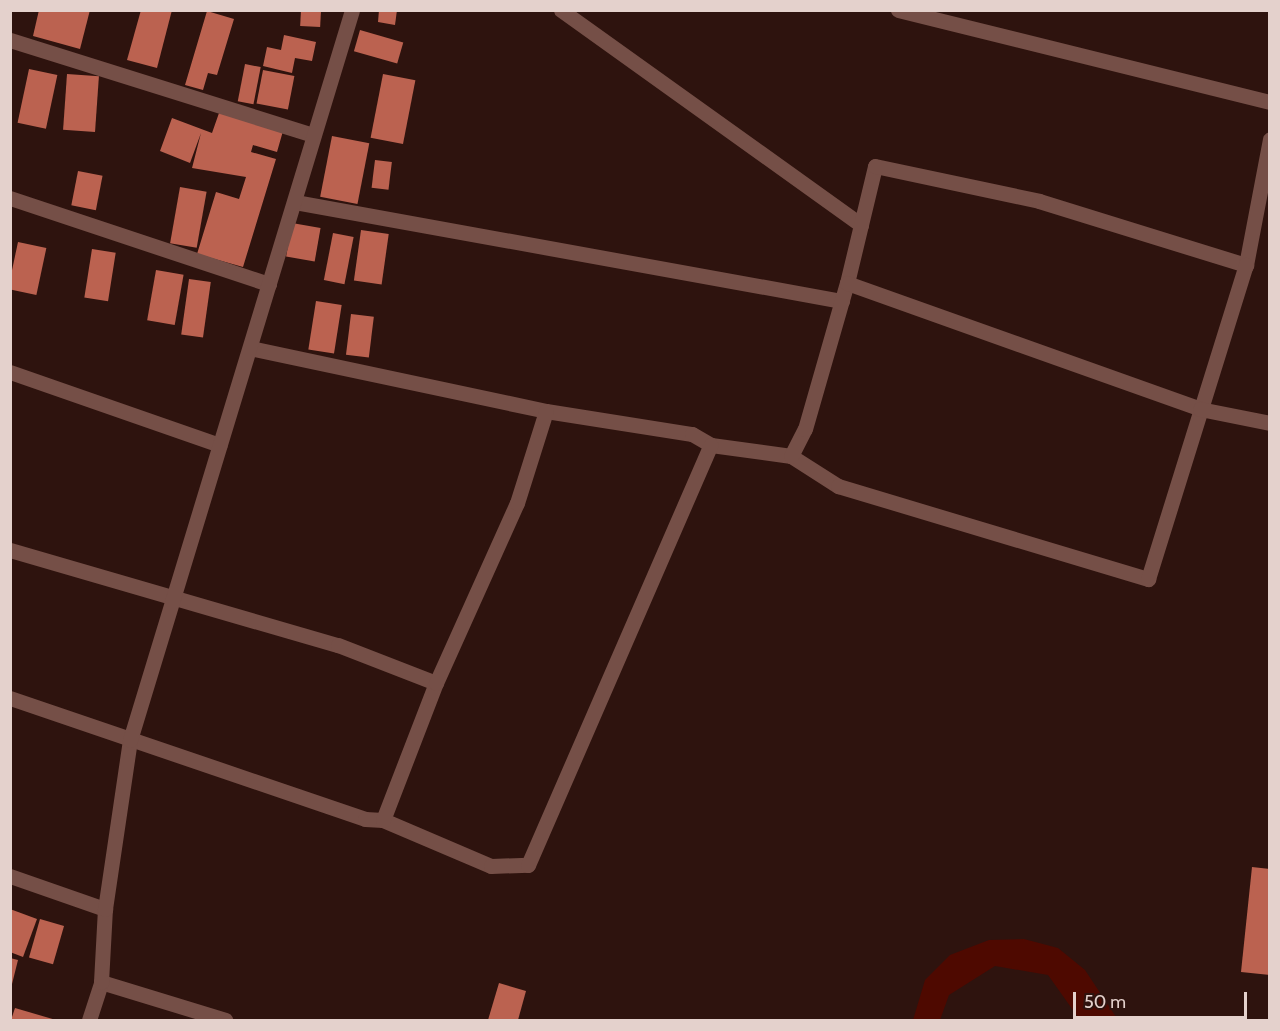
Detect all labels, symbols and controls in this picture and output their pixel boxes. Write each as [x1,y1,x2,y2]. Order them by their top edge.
scale bar [1076,980,1250,1018]
text: 50 m [1084,991,1126,1013]

